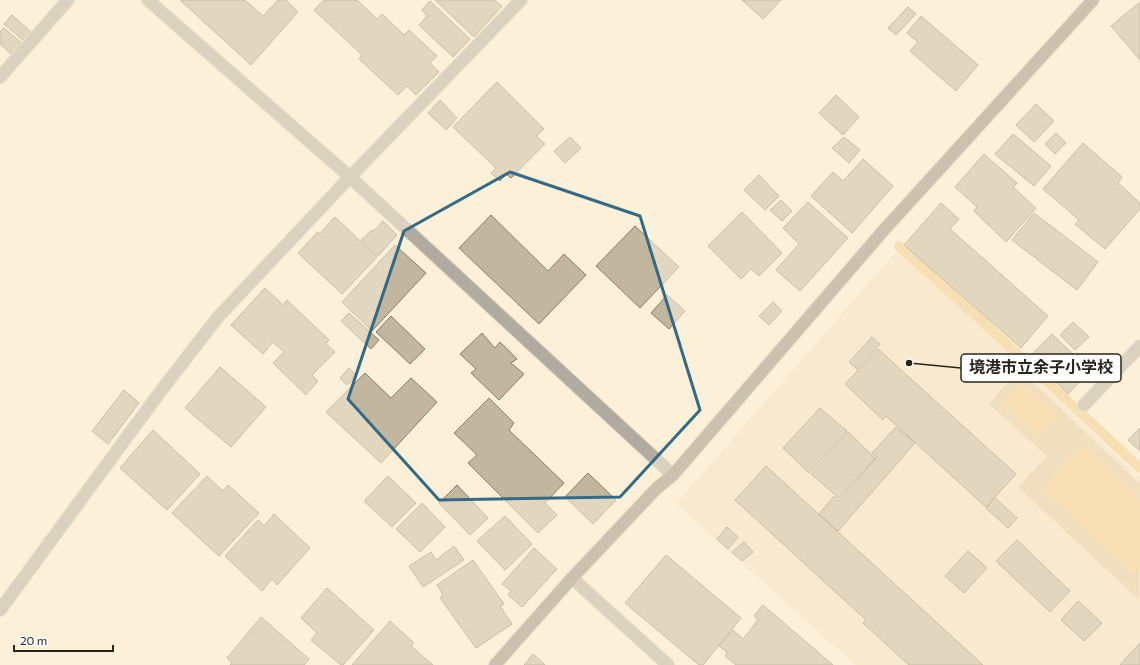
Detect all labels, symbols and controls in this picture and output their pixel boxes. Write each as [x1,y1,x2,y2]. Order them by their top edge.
callout: 境港市立余子小学校 [961,354,1121,382]
text: 境港市立余子小学校 [969,357,1113,376]
scale bar [14,627,113,653]
text: 20 m [20,633,47,647]

